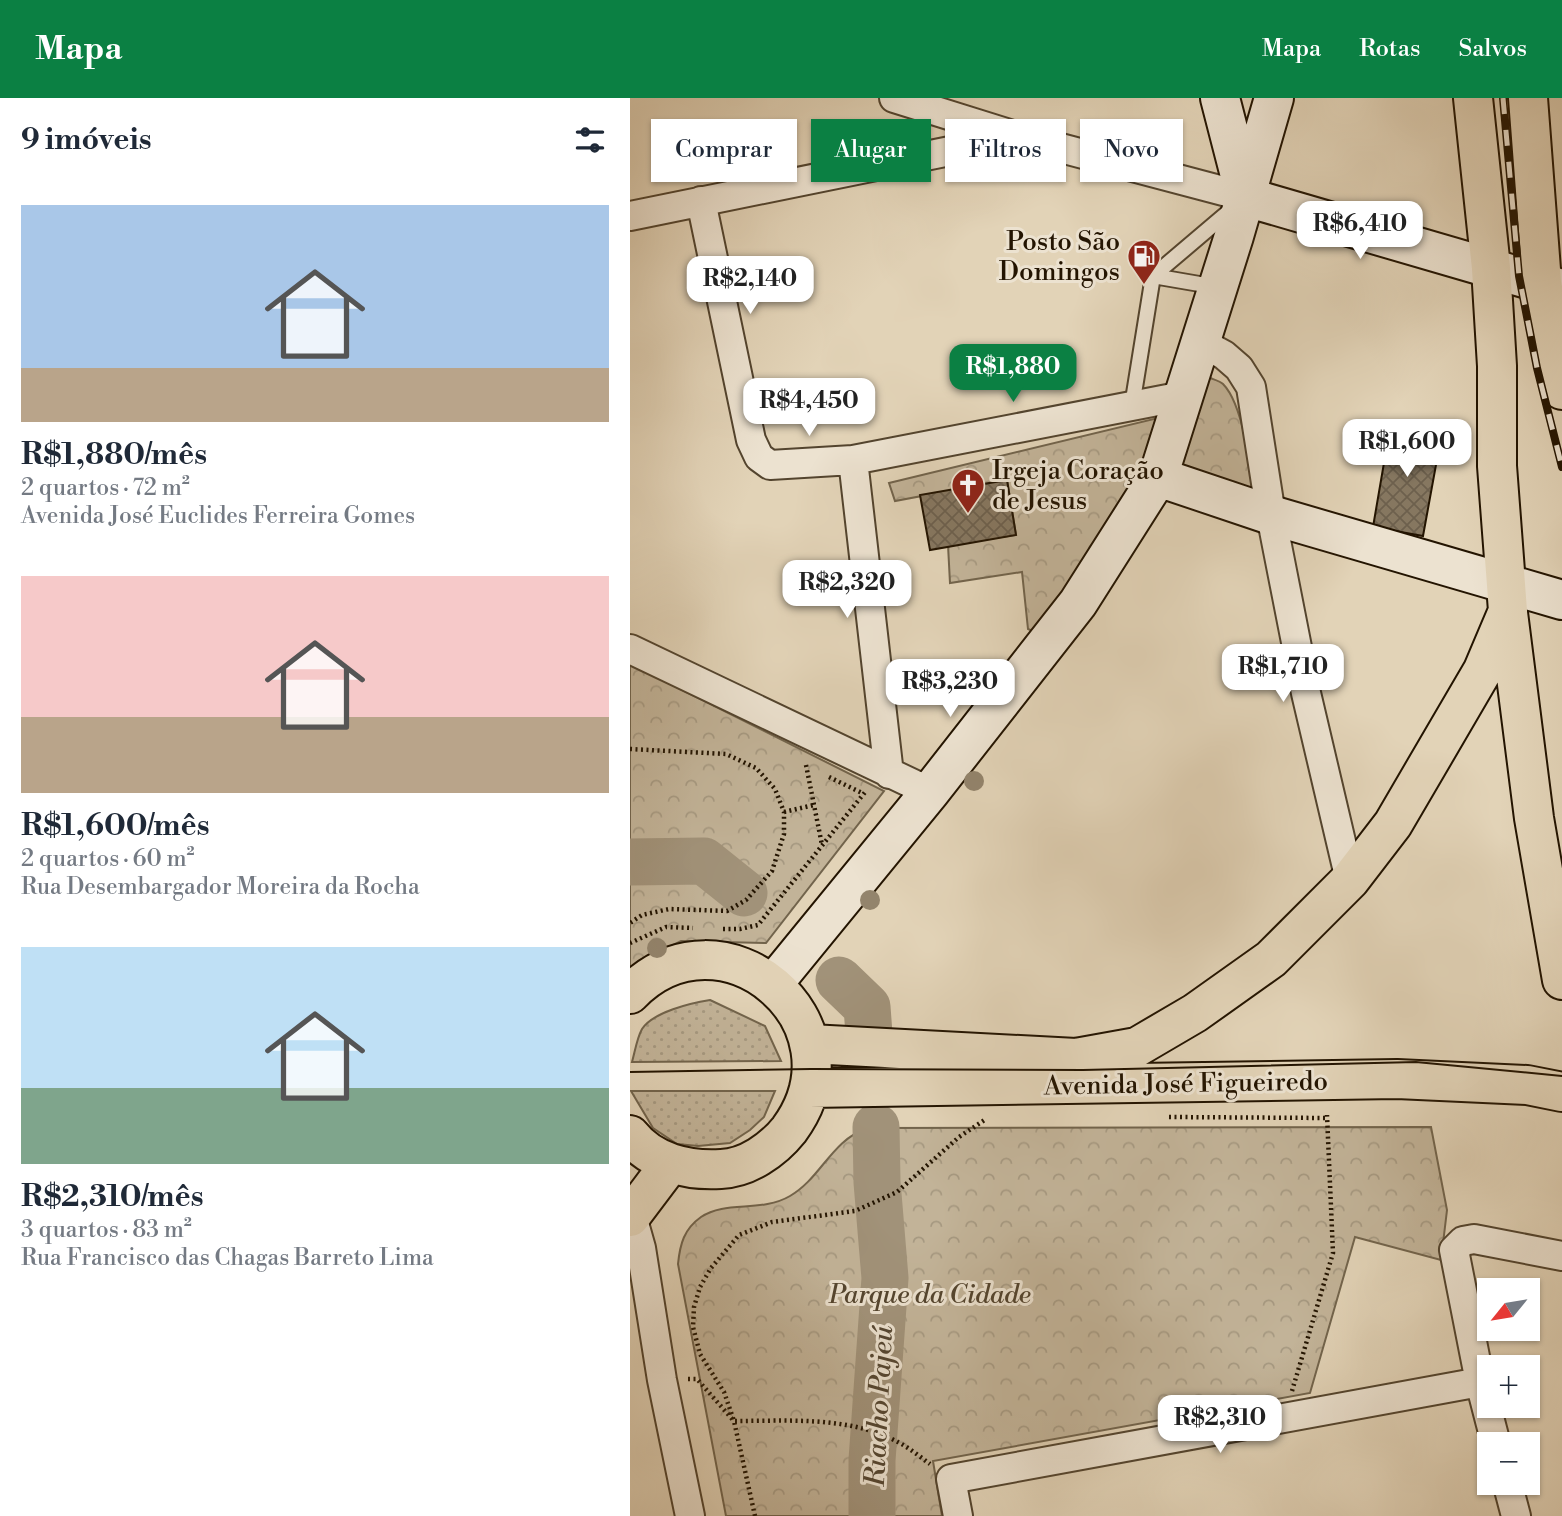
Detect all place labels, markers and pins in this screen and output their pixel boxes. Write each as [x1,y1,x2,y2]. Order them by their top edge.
pin: R$6,410 [1295,202,1425,261]
place label: Posto São Domingos [999,226,1120,288]
fuel station icon: Posto São Domingos [1125,237,1163,286]
pin: R$2,140 [685,256,815,316]
pin: R$1,880 [948,344,1078,404]
pin: R$4,450 [744,378,874,438]
pin: R$1,600 [1342,420,1472,479]
place label: Irgeja Coração de Jesus [992,455,1164,517]
church icon: Irgeja Coração de Jesus [949,466,987,515]
pin: R$2,320 [782,560,912,620]
pin: R$1,710 [1218,644,1348,704]
pin: R$3,230 [885,660,1015,719]
pin: R$2,310 [1155,1396,1285,1455]

